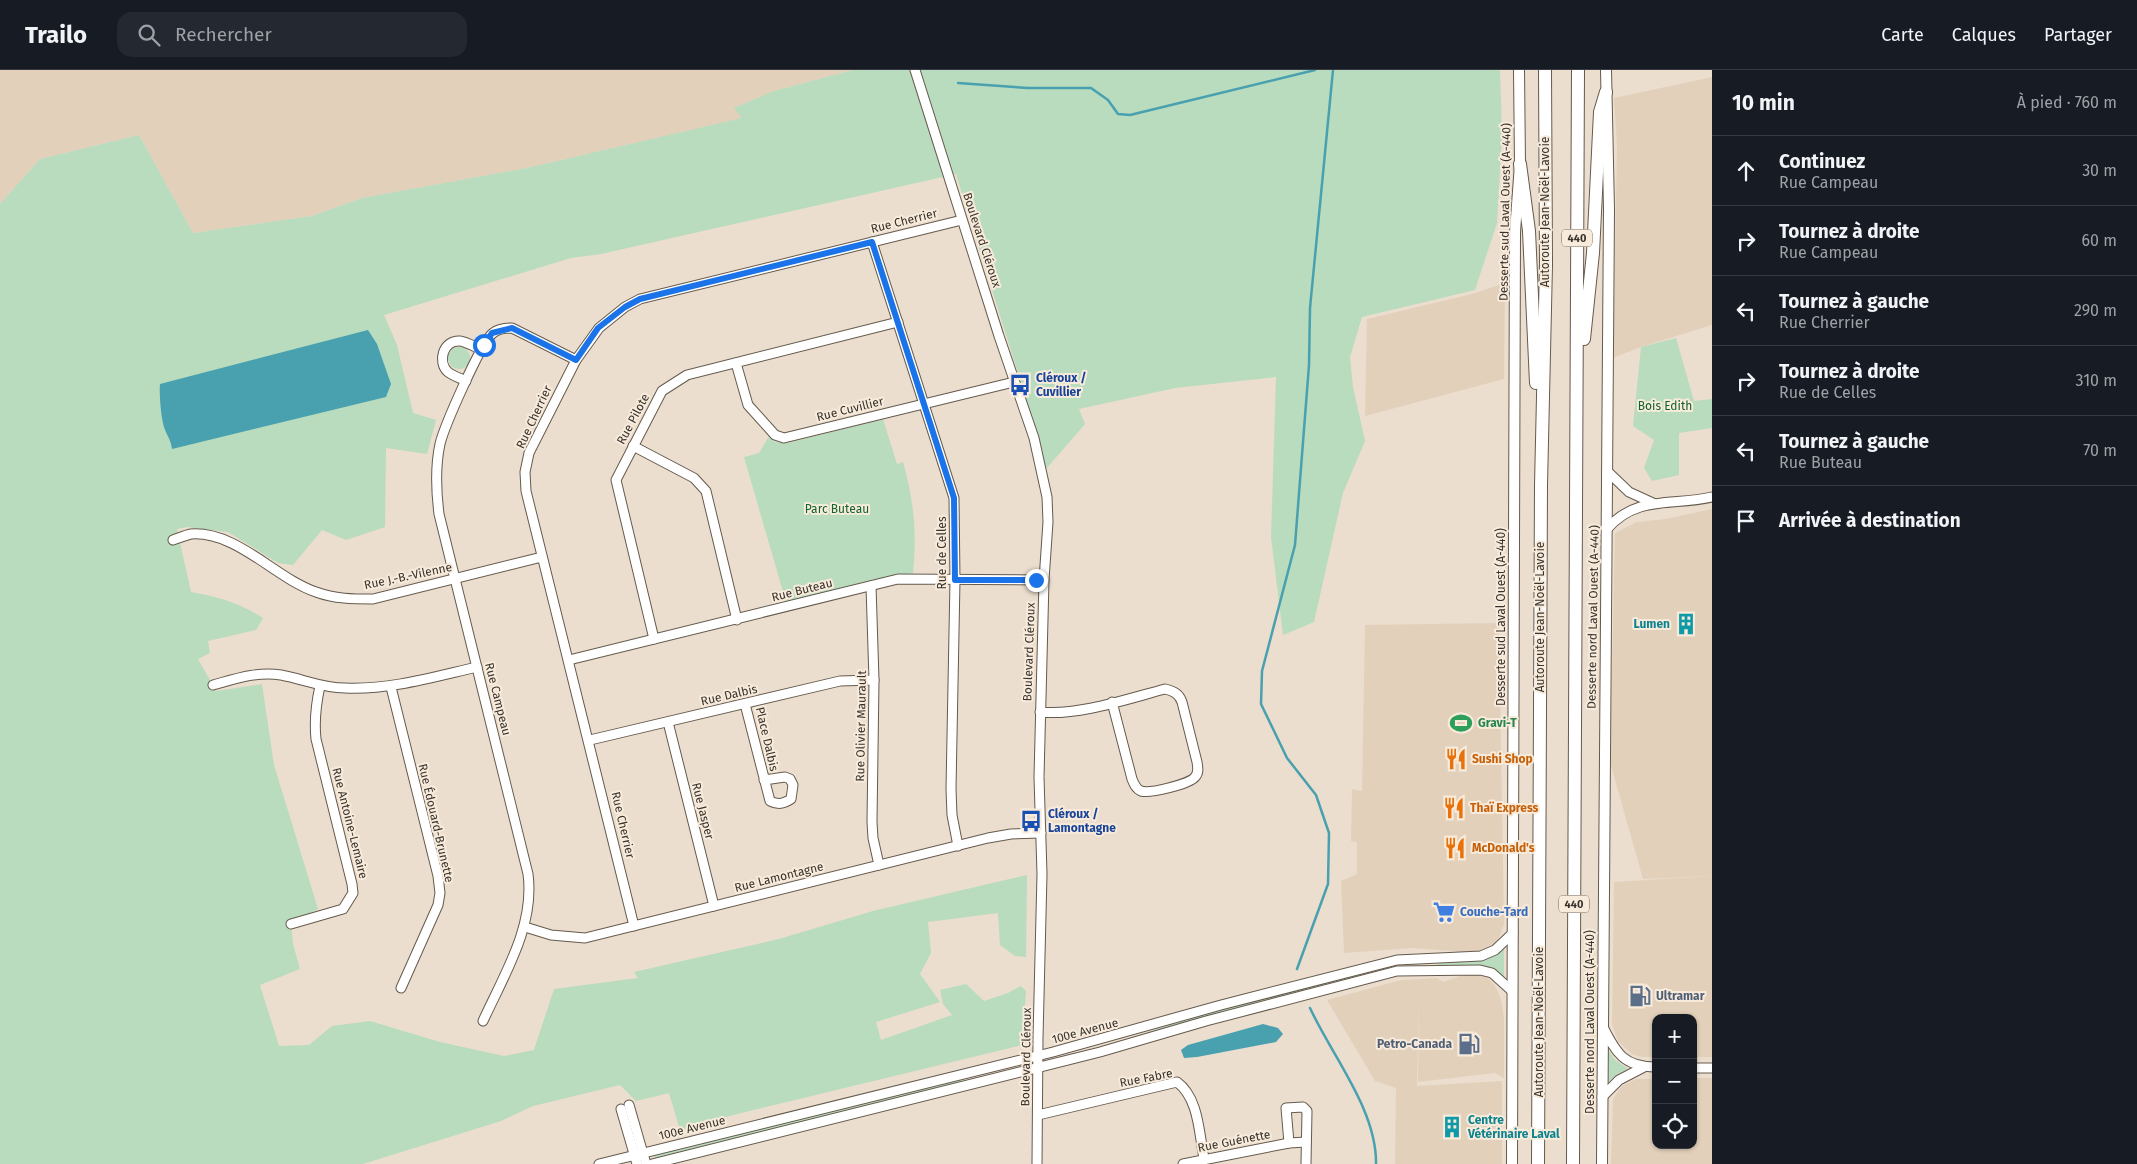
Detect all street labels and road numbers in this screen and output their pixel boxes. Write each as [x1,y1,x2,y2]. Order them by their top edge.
street label: Desserte sud Laval Ouest (A-440) [1496,123,1514,301]
street label: Autoroute Jean-Noël-Lavoie [1538,137,1552,287]
street label: Boulevard Cléroux [960,191,1004,289]
street label: Rue Cherrier [869,206,939,236]
road number: 440 [1562,230,1592,247]
street label: Rue Cherrier [513,383,555,451]
street label: Rue Pilote [614,391,652,447]
street label: Rue Cuvillier [815,394,885,424]
street label: Rue de Celles [935,516,949,590]
street label: Desserte nord Laval Ouest (A-440) [1584,525,1602,709]
street label: Desserte sud Laval Ouest (A-440) [1494,528,1508,706]
street label: Autoroute Jean-Noël-Lavoie [1533,542,1547,692]
street label: Rue J.-B.-Vilenne [363,560,453,592]
street label: Rue Buteau [770,576,834,604]
street label: Boulevard Cléroux [1020,602,1038,702]
street label: Rue Campeau [482,661,514,737]
street label: Rue Olivier Maurault [853,670,869,782]
street label: Rue Dalbis [699,682,759,708]
street label: Place Dalbis [753,705,781,773]
street label: Rue Édouard-Brunette [415,762,457,884]
street label: Rue Antoine-Lemaire [329,766,371,880]
street label: Rue Jasper [689,781,717,841]
street label: Rue Cherrier [609,790,638,860]
street label: Rue Lamontagne [733,859,825,895]
road number: 440 [1559,896,1589,912]
street label: Desserte nord Laval Ouest (A-440) [1583,930,1597,1114]
street label: Autoroute Jean-Noël-Lavoie [1532,947,1546,1097]
street label: Boulevard Cléroux [1018,1007,1034,1107]
street label: 100e Avenue [1050,1015,1120,1047]
street label: Rue Fabre [1118,1066,1174,1090]
street label: 100e Avenue [657,1113,727,1143]
street label: Rue Guénette [1197,1127,1271,1155]

